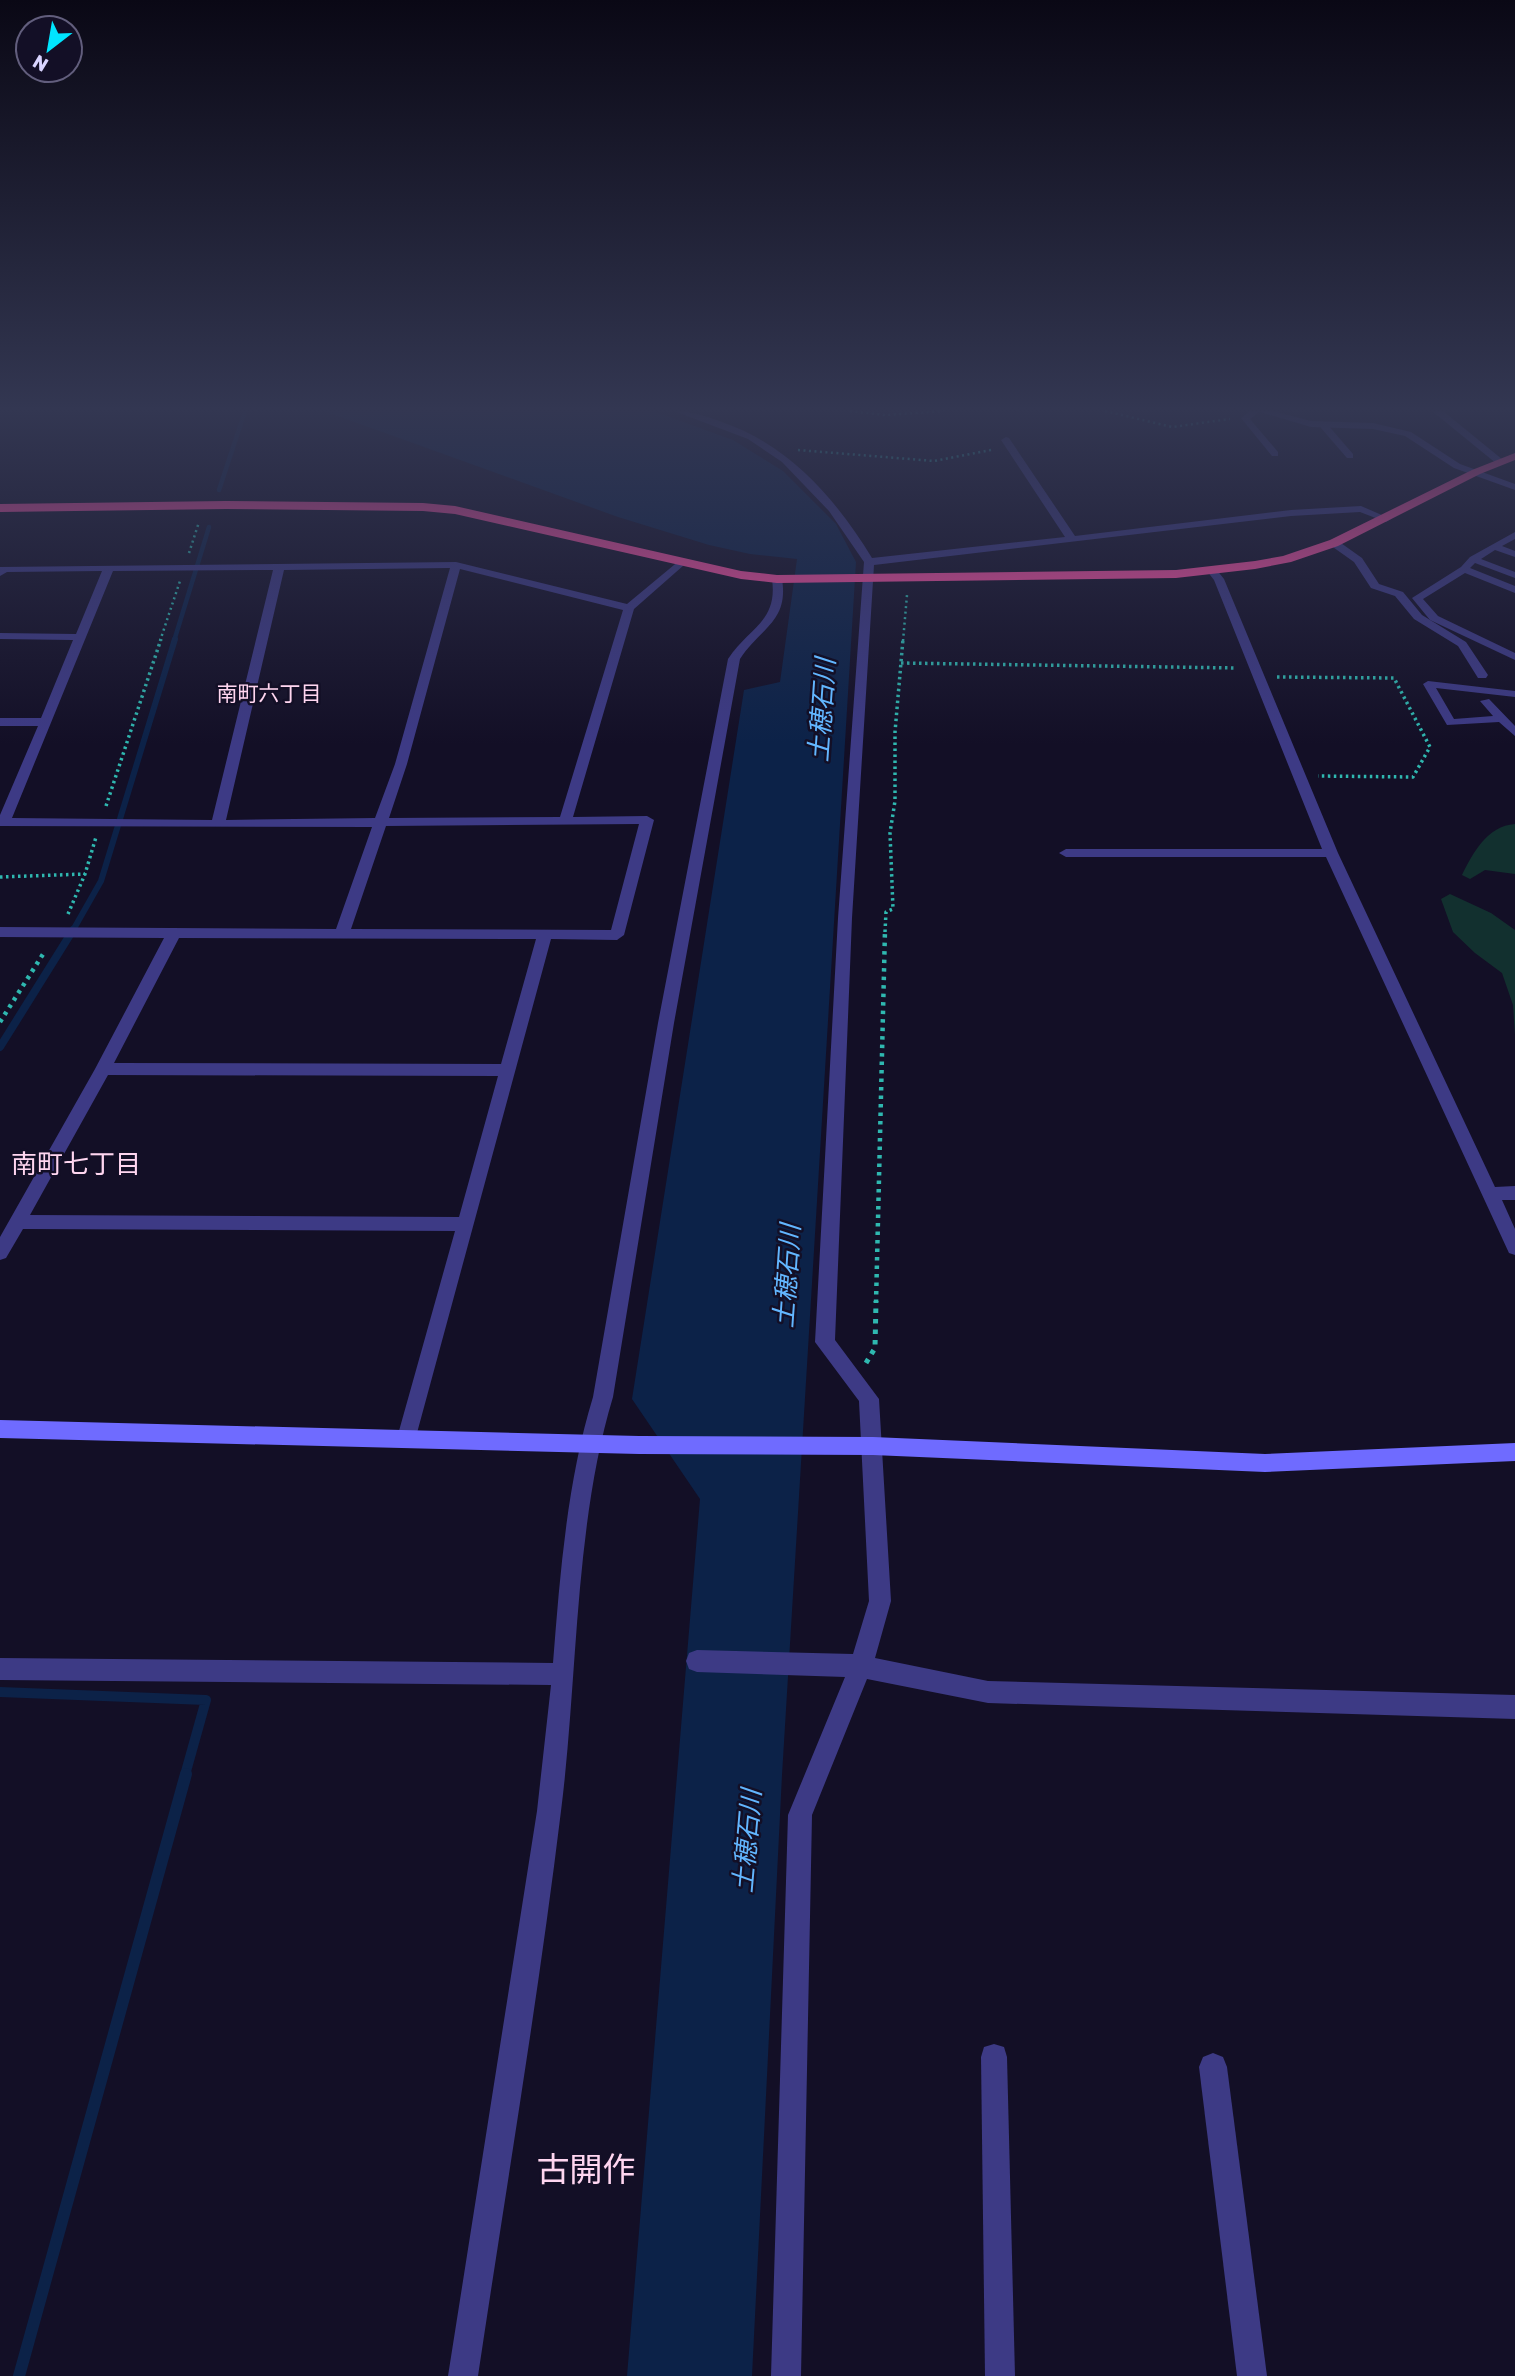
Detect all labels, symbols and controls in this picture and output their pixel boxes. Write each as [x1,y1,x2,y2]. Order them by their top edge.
north arrow [14,14,84,84]
text: N [29,50,52,77]
water label: 土穂石川 [803,654,842,763]
district label: 南町六丁目 [217,681,322,706]
district label: 南町七丁目 [11,1149,141,1180]
water label: 土穂石川 [768,1220,807,1329]
water label: 土穂石川 [728,1785,768,1894]
district label: 古開作 [537,2150,636,2189]

